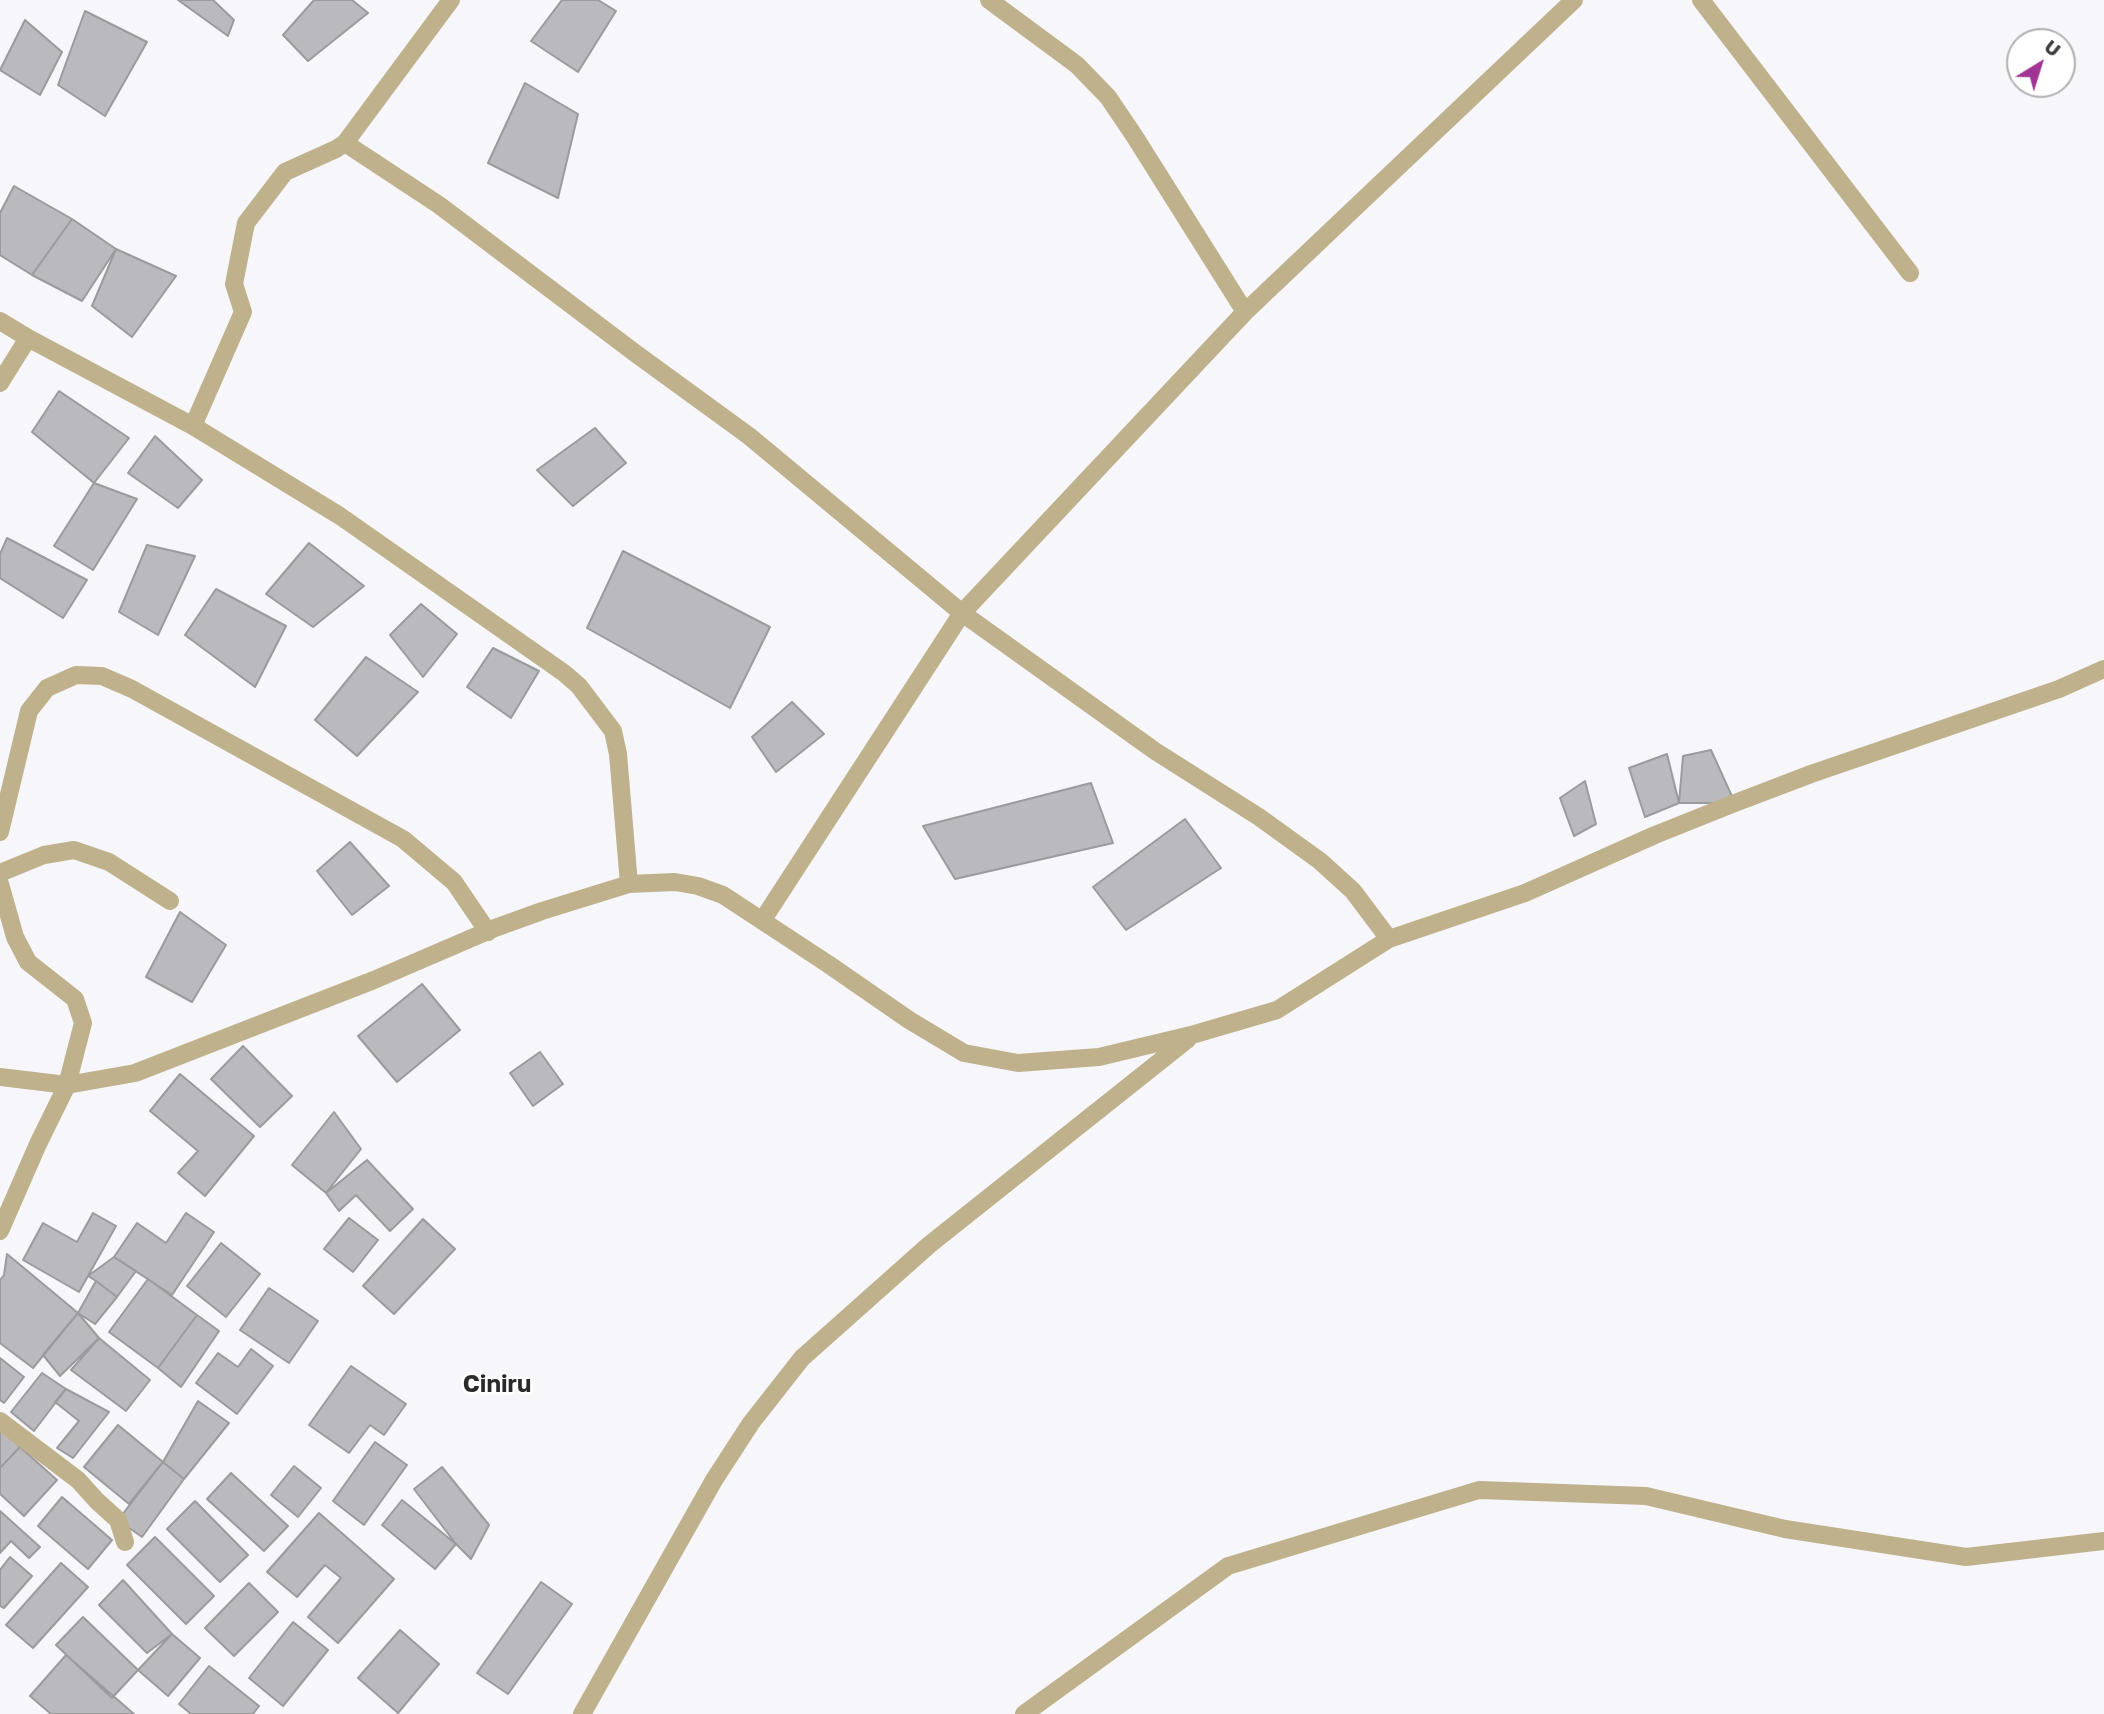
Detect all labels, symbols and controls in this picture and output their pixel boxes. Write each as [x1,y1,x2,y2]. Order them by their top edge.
north arrow [2006,28,2076,98]
text: U [2040,34,2066,61]
district label: Ciniru [463,1370,531,1398]

